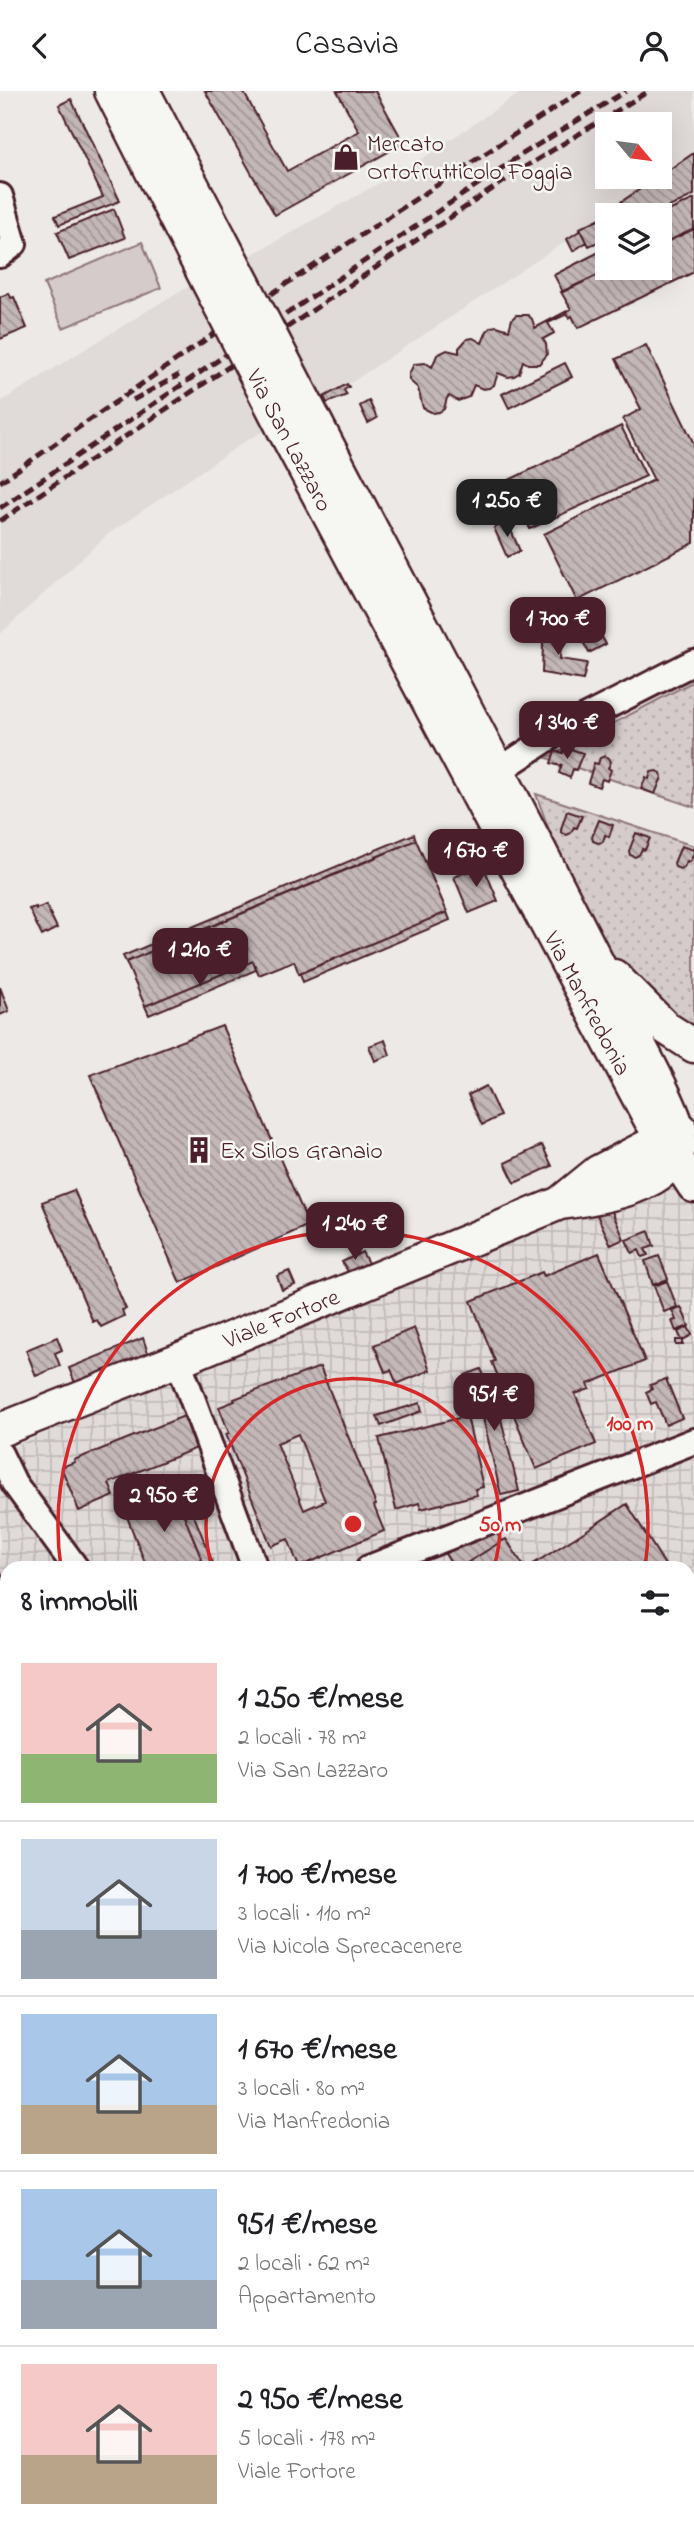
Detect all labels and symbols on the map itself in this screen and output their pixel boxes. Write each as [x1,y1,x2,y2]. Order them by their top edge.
north arrow [595,112,672,189]
place label: Mercato Ortofrutticolo Foggia [367,128,572,191]
shop icon: Mercato Ortofrutticolo Foggia [331,142,361,172]
street label: Via San Lazzaro [235,363,340,519]
pin: 1 250 € [442,479,572,539]
pin: 1 700 € [493,597,623,657]
pin: 1 340 € [502,701,632,761]
pin: 1 670 € [411,829,541,889]
street label: Via Manfredonia [533,925,639,1083]
pin: 1 210 € [135,929,265,988]
building icon: Ex Silos Granaio [184,1135,214,1165]
place label: Ex Silos Granaio [220,1135,383,1170]
pin: 1 240 € [290,1203,420,1262]
street label: Viale Fortore [218,1281,346,1360]
pin: 951 € [445,1373,543,1433]
text: 100 m [607,1410,653,1440]
pin: 2 950 € [99,1475,229,1534]
text: 50 m [479,1511,521,1541]
centre of rings [341,1512,365,1536]

